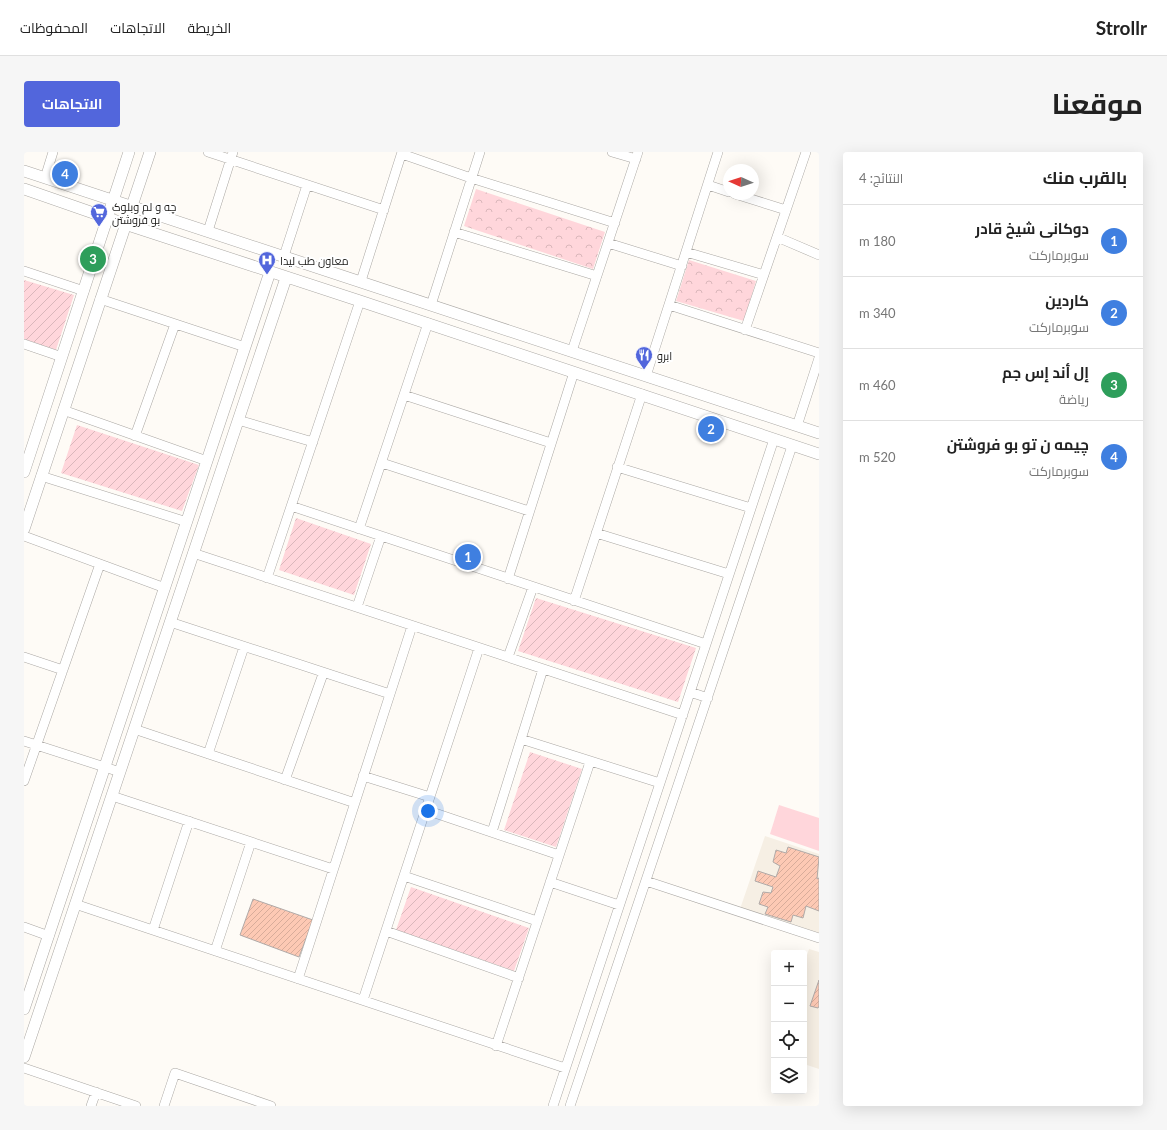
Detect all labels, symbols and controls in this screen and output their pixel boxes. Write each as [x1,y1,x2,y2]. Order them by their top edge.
text: Strollr [1096,16,1147,39]
text: المحفوظات [20,19,88,36]
text: الاتجاهات [110,19,166,36]
text: الخريطة [188,19,231,36]
button: الاتجاهات [24,81,120,127]
text: موقعنا [1052,86,1143,120]
pin: 4 [52,159,78,189]
north arrow [723,164,759,200]
text: بالقرب منك [1043,167,1127,188]
text: النتائج: 4 [859,170,903,186]
place label: چه و لم وبلوک بو فروشتن [112,200,176,227]
supermarket icon: چه و لم وبلوک بو فروشتن [89,202,109,227]
text: دوکانی شیخ قادر [975,219,1089,237]
text: 180 m [859,233,896,249]
text: 1 [1110,233,1118,249]
pin: 3 [80,244,106,274]
text: سوبرماركت [1029,247,1089,263]
hospital icon: معاون طب لیدا [257,250,277,275]
place label: معاون طب لیدا [280,254,349,268]
text: كاردين [1045,291,1089,309]
text: 340 m [859,305,896,321]
text: 2 [1110,305,1118,321]
text: سوبرماركت [1029,319,1089,335]
restaurant icon: ابرو [634,345,654,370]
place label: ابرو [657,349,672,363]
text: إل أند إس جم [1002,363,1089,381]
text: 460 m [859,377,896,393]
text: 3 [1110,377,1118,393]
text: رياضة [1059,391,1089,407]
pin: 2 [698,414,724,444]
text: چیمه ن تو بو فروشتن [947,435,1089,453]
text: 520 m [859,449,896,465]
text: 4 [1110,449,1118,465]
text: سوبرماركت [1029,463,1089,479]
pin: 1 [455,542,481,572]
your location [418,801,438,821]
map controls [771,950,807,1094]
button: + [771,950,807,986]
button: − [771,986,807,1022]
button: locate [771,1022,807,1058]
button: layers [771,1058,807,1094]

